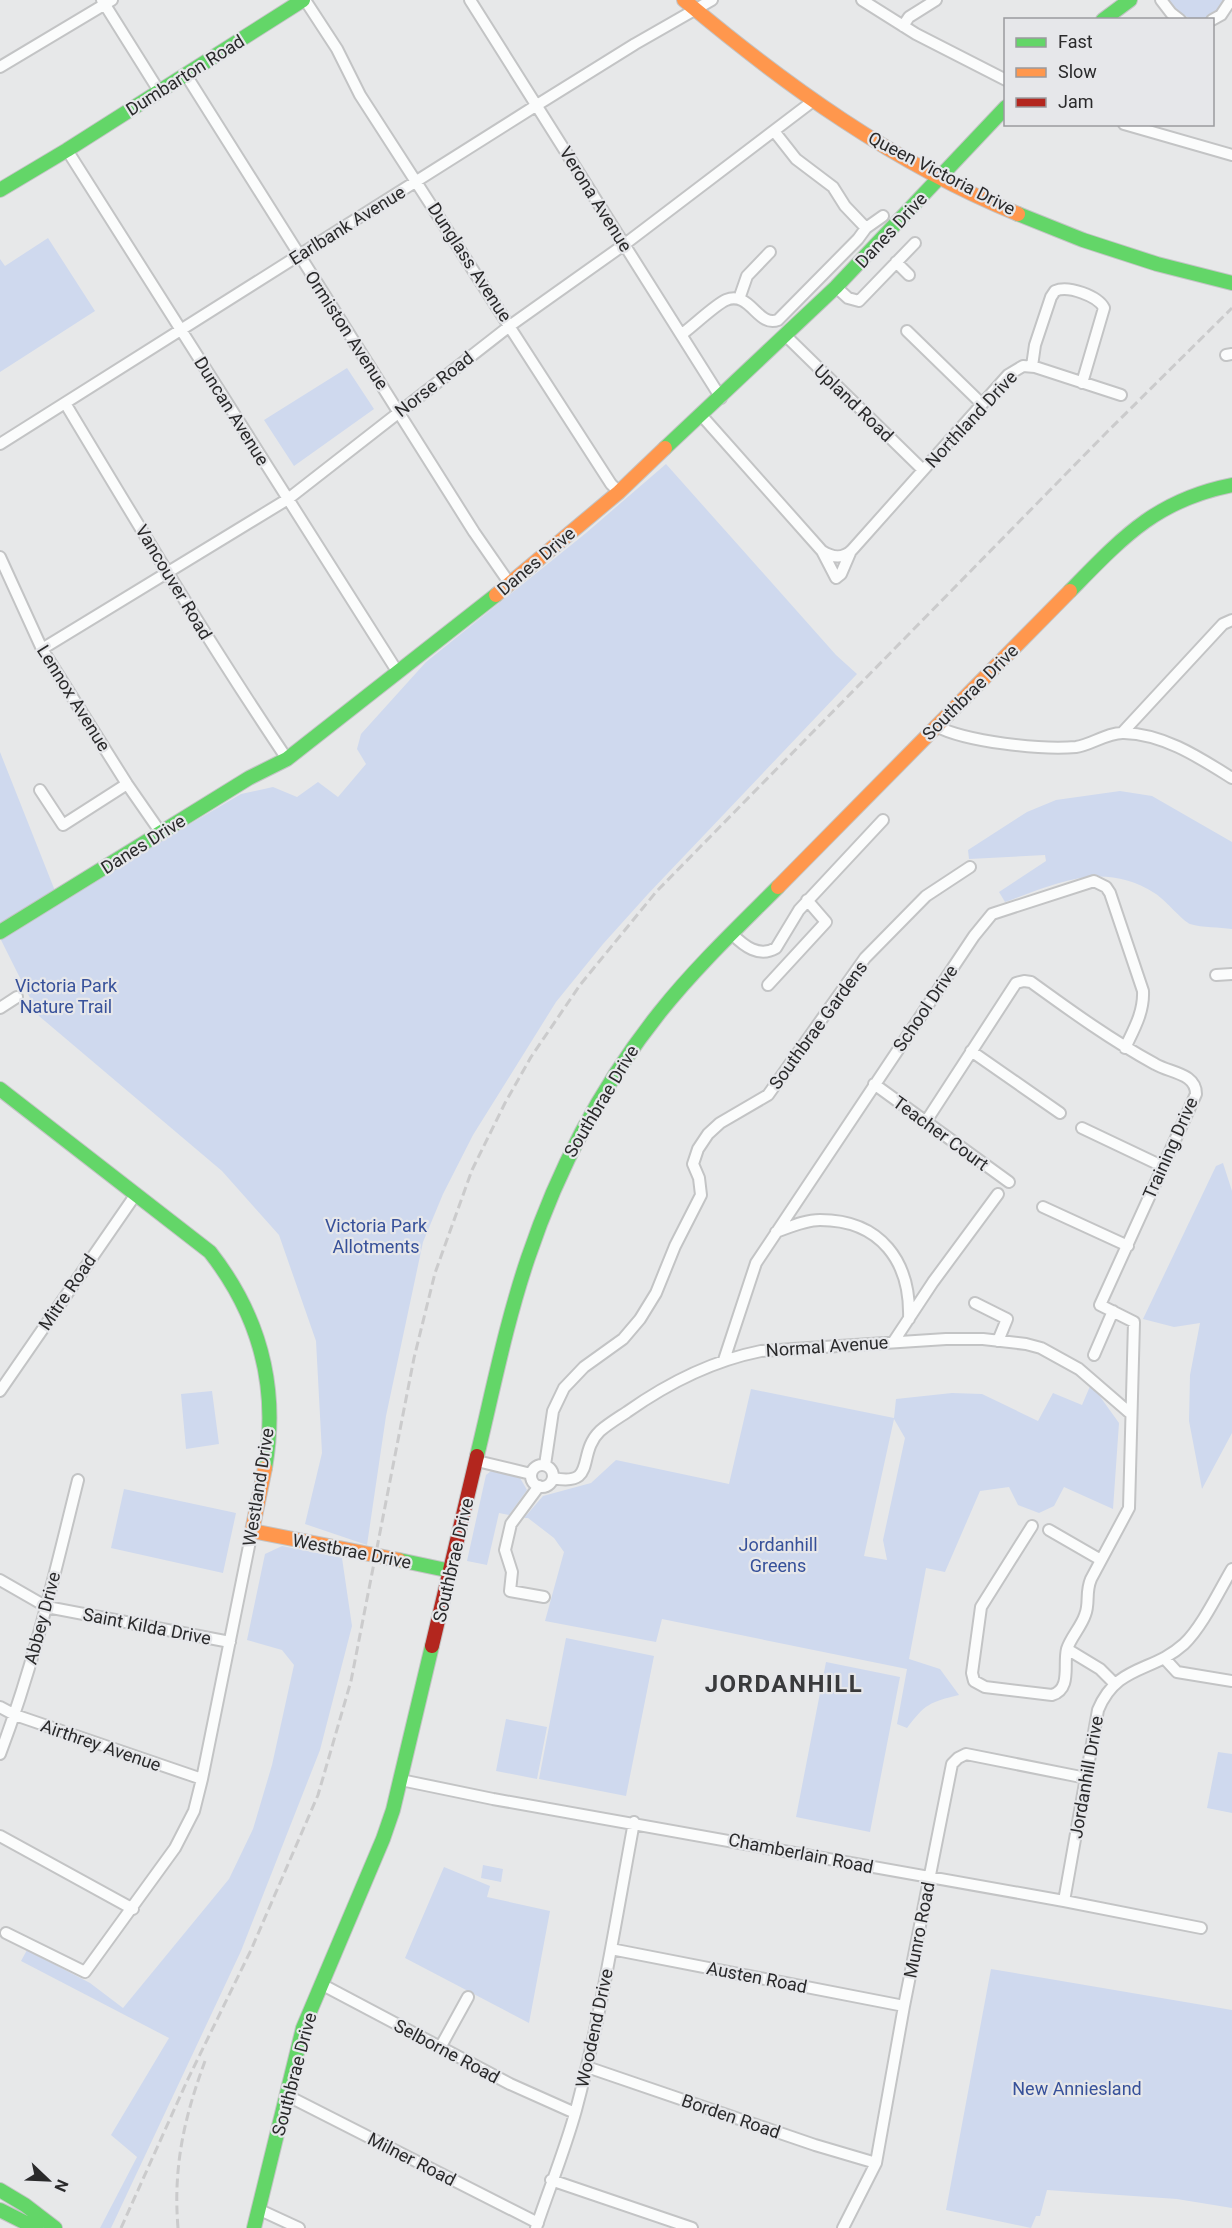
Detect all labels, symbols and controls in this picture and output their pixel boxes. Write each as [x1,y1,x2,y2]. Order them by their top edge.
legend [1004,18,1214,126]
street label: Dumbarton Road [122,30,248,120]
text: Fast [1058,31,1093,52]
text: Slow [1058,61,1097,82]
text: Jam [1058,91,1094,112]
street label: Queen Victoria Drive [865,127,1019,219]
street label: Verona Avenue [555,143,637,255]
street label: Earlbank Avenue [285,181,409,269]
street label: Danes Drive [851,188,931,272]
street label: Dunglass Avenue [424,198,516,326]
street label: Ormiston Avenue [301,267,393,393]
street label: Norse Road [391,347,477,421]
street label: Duncan Avenue [190,353,274,469]
street label: Upland Road [810,360,898,446]
street label: Northland Drive [921,366,1021,472]
street label: Vancouver Road [131,521,217,643]
street label: Danes Drive [493,522,579,600]
street label: Southbrae Drive [918,640,1022,744]
street label: Lennox Avenue [33,641,115,755]
street label: Danes Drive [97,810,189,878]
street label: Southbrae Gardens [764,957,872,1093]
street label: School Drive [888,961,962,1055]
park label: Victoria Park Nature Trail [15,975,118,1017]
street label: Southbrae Drive [559,1041,643,1161]
street label: Teacher Court [889,1091,993,1175]
street label: Training Drive [1138,1094,1202,1202]
park label: Victoria Park Allotments [325,1215,428,1257]
street label: Mitre Road [34,1250,100,1334]
street label: Normal Avenue [765,1331,889,1361]
street label: Westland Drive [238,1426,278,1548]
street label: Southbrae Drive [429,1496,477,1624]
street label: Westbrae Drive [291,1529,413,1573]
park label: Jordanhill Greens [738,1534,818,1576]
street label: Abbey Drive [20,1569,64,1667]
street label: Saint Kilda Drive [81,1603,213,1649]
district label: JORDANHILL [705,1670,863,1698]
street label: Jordanhill Drive [1065,1714,1107,1840]
street label: Airthrey Avenue [38,1715,164,1775]
street label: Chamberlain Road [727,1829,875,1877]
street label: Munro Road [899,1880,939,1980]
street label: Austen Road [705,1957,809,1997]
street label: Woodend Drive [571,1967,617,2089]
street label: Southbrae Drive [267,2010,321,2138]
street label: Selborne Road [391,2014,503,2088]
park label: New Anniesland [1012,2078,1142,2099]
street label: Borden Road [679,2089,783,2143]
street label: Milner Road [365,2128,459,2190]
north arrow [18,2150,78,2210]
text: N [50,2177,72,2195]

